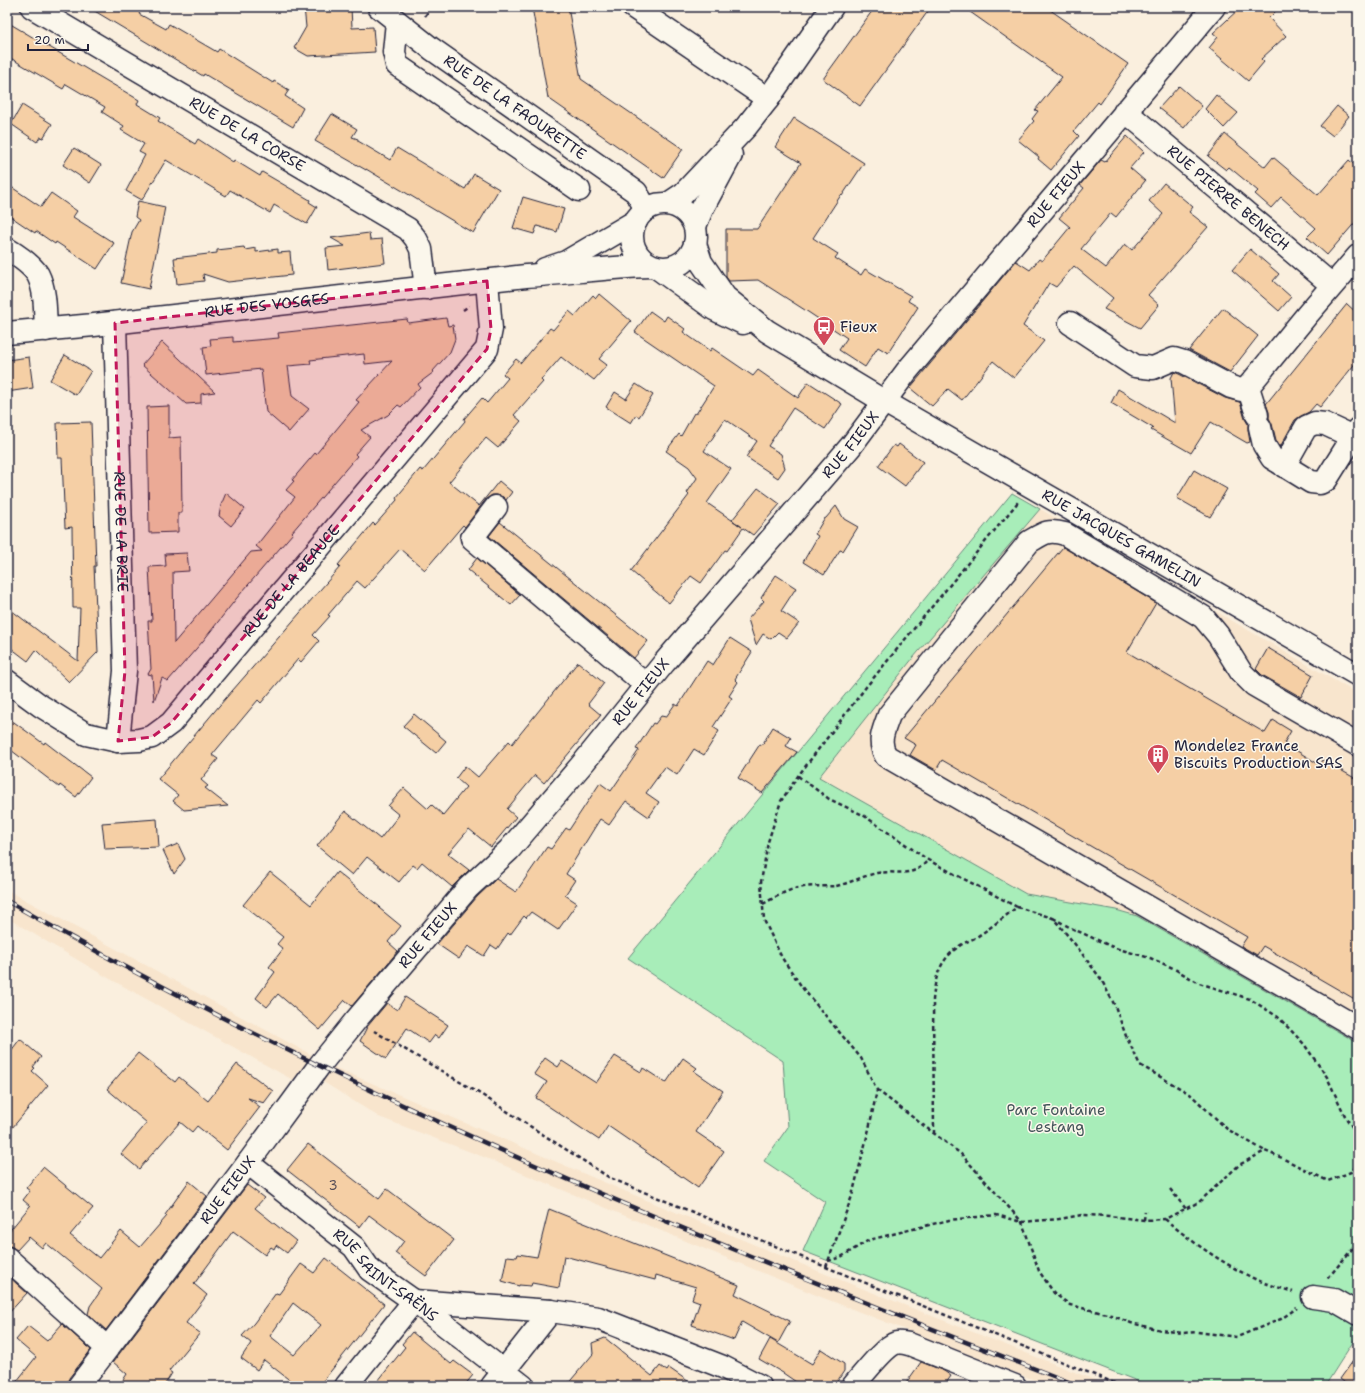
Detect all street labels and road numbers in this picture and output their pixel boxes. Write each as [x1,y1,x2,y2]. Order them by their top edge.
street label: RUE DE LA FAOURETTE [440,50,590,164]
street label: RUE DE LA CORSE [186,92,309,176]
street label: RUE PIERRE BENECH [1163,141,1294,255]
street label: RUE FIEUX [1022,157,1090,232]
street label: RUE DES VOSGES [203,288,330,322]
street label: RUE FIEUX [818,407,884,483]
street label: RUE DE LA BRIE [109,471,133,593]
street label: RUE JACQUES GAMELIN [1038,485,1204,592]
street label: RUE DE LA BEAUCE [238,521,344,641]
street label: RUE FIEUX [608,654,674,729]
street label: RUE FIEUX [394,898,462,973]
street label: RUE FIEUX [195,1152,260,1228]
street label: RUE SAINT-SAËNS [329,1224,442,1326]

